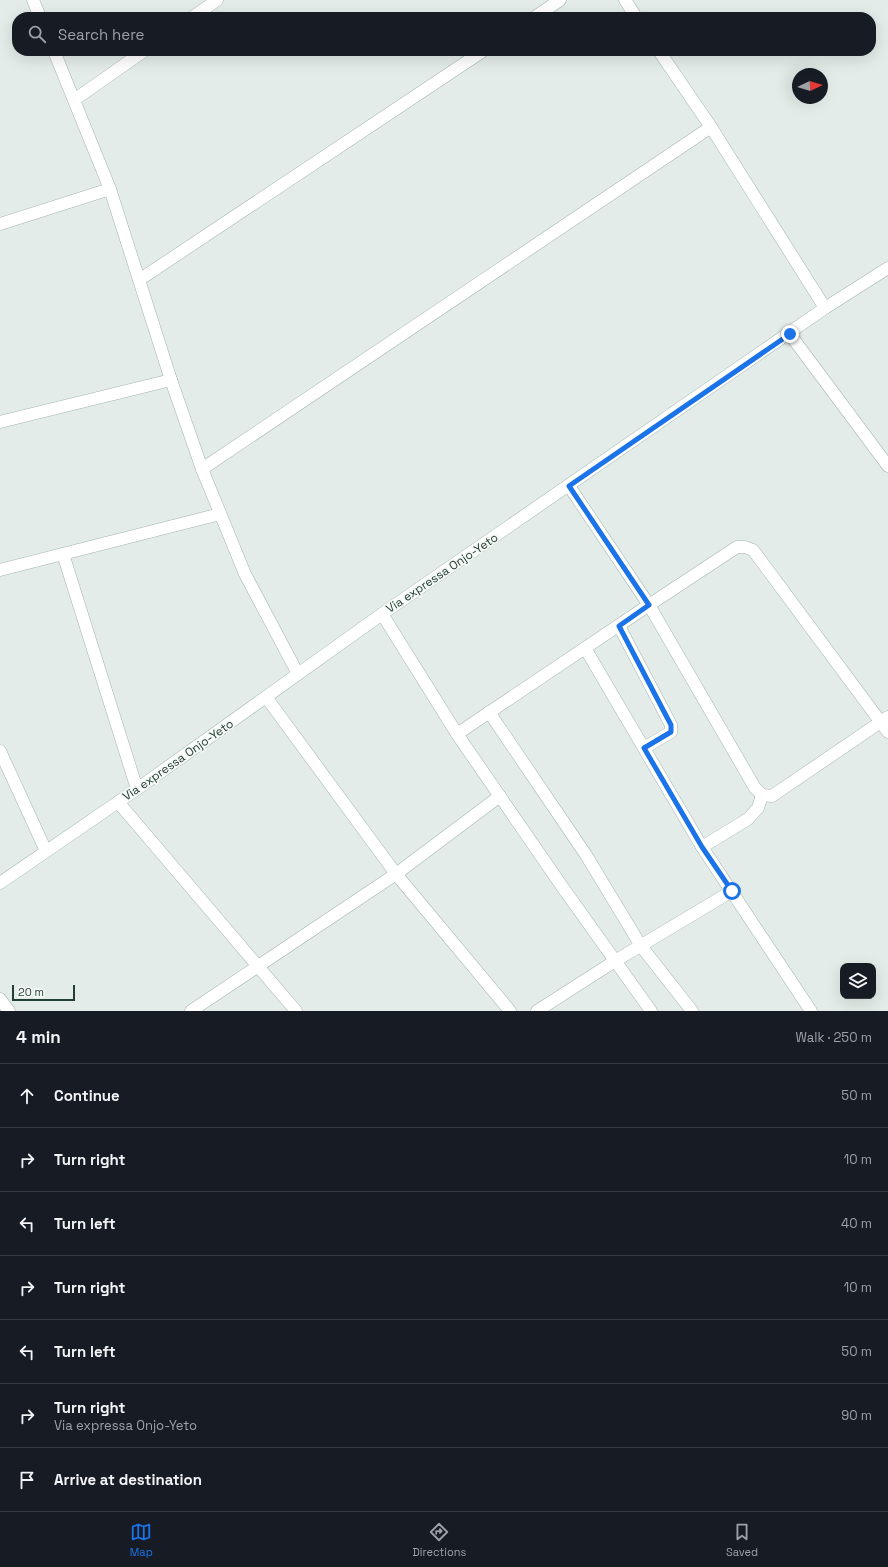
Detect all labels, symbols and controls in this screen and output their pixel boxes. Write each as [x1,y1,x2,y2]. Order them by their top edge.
search box [12,12,876,56]
icon: search [26,23,48,45]
text: Search here [58,25,144,44]
north arrow [792,68,828,104]
route end [781,325,799,343]
street label: Via expressa Onjo-Yeto [383,529,501,617]
street label: Via expressa Onjo-Yeto [119,716,237,804]
route start [723,882,741,900]
map controls [840,963,876,999]
button: layers [840,963,876,999]
scale bar [12,983,75,1002]
text: 20 m [18,985,44,999]
text: 4 min [16,1026,61,1048]
text: Walk · 250 m [796,1029,872,1046]
icon: ahead [16,1085,38,1107]
text: Continue [54,1086,120,1105]
text: 50 m [841,1087,872,1104]
icon: right [16,1149,38,1171]
text: Turn right [54,1150,125,1169]
text: 10 m [844,1151,872,1168]
icon: left [16,1213,38,1235]
text: Turn left [54,1214,116,1233]
text: 40 m [841,1215,872,1232]
icon: right [16,1277,38,1299]
text: Turn right [54,1278,125,1297]
text: 10 m [844,1279,872,1296]
icon: left [16,1341,38,1363]
text: Turn left [54,1342,116,1361]
text: 50 m [841,1343,872,1360]
text: Turn right [54,1398,125,1417]
icon: right [16,1405,38,1427]
text: 90 m [841,1407,872,1424]
text: Via expressa Onjo-Yeto [54,1417,197,1434]
icon: arrive [16,1469,38,1491]
text: Arrive at destination [54,1470,202,1489]
tab: Map [130,1521,153,1559]
tab: Directions [412,1521,466,1559]
tab: Saved [726,1521,758,1559]

